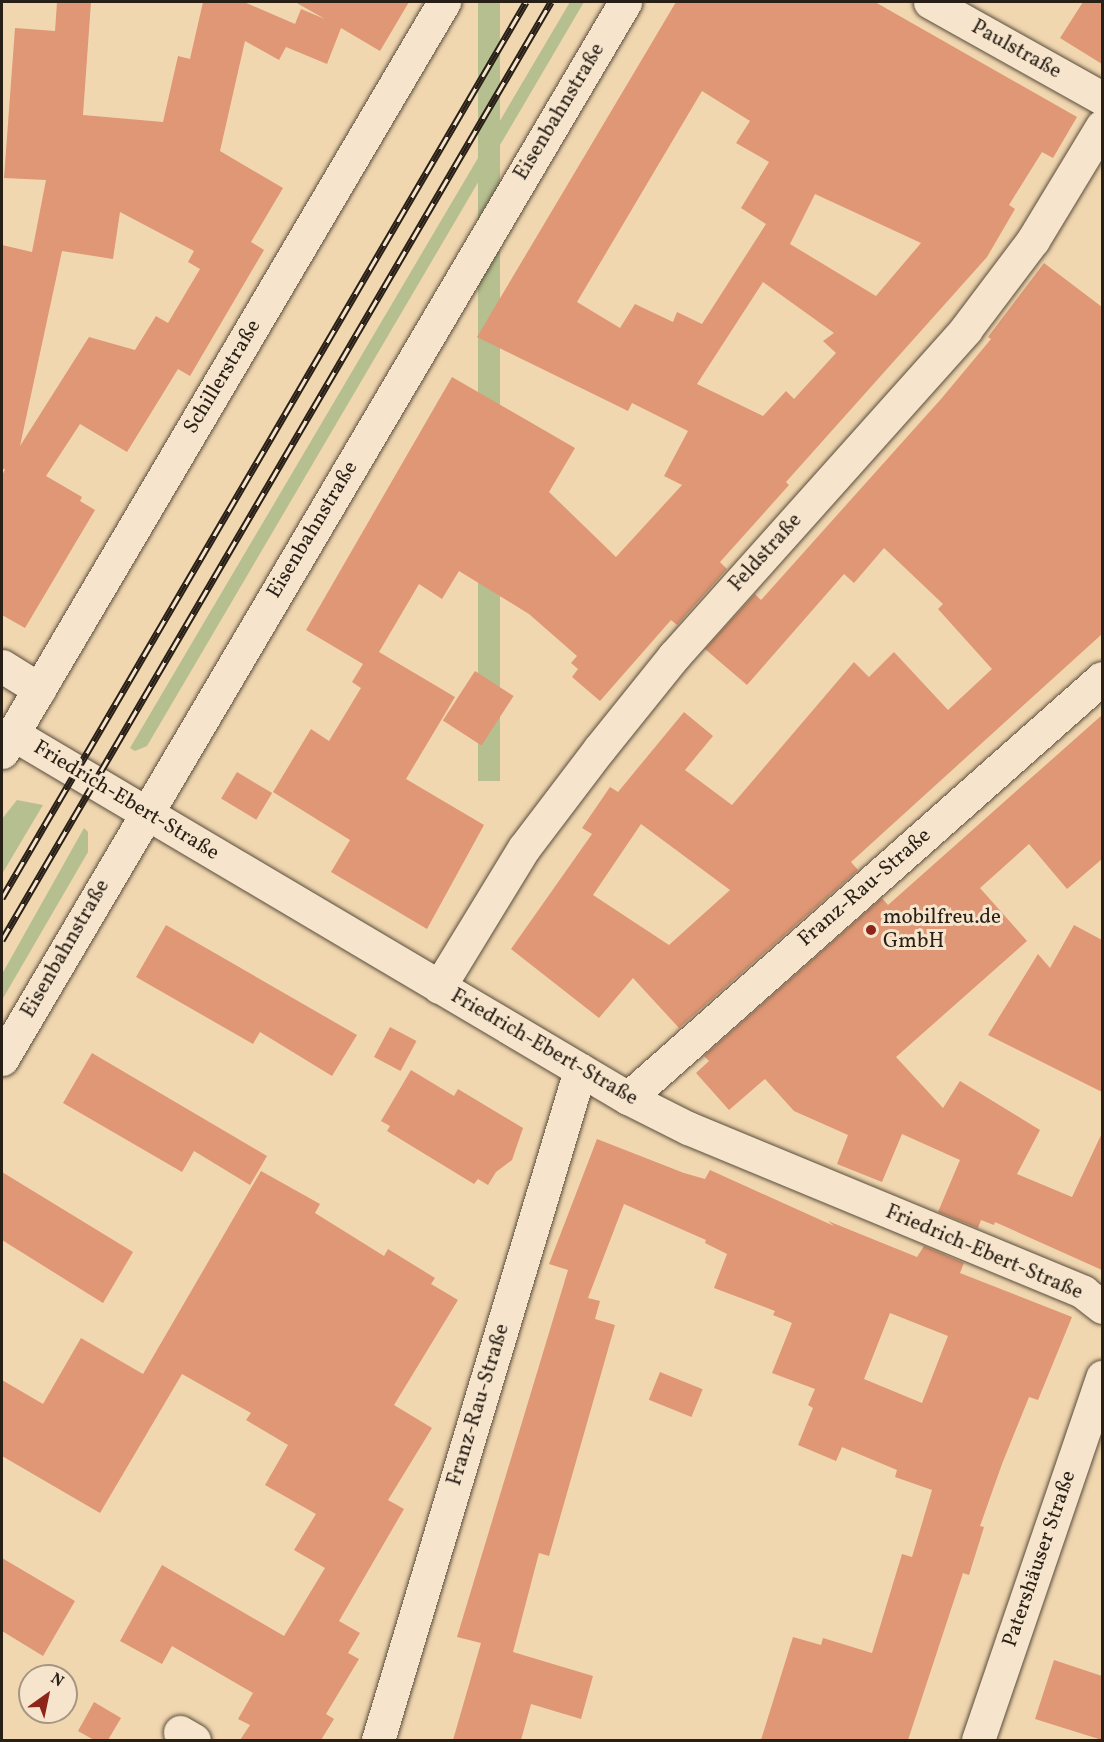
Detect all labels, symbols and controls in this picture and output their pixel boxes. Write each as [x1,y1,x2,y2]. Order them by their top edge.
street label: Paulstraße [967,15,1065,85]
street label: Eisenbahnstraße [509,39,611,185]
street label: Schillerstraße [179,315,267,439]
street label: Eisenbahnstraße [262,457,364,603]
street label: Feldstraße [724,509,808,597]
street label: Friedrich-Ebert-Straße [29,736,223,866]
street label: Franz-Rau-Straße [793,823,937,953]
street label: Eisenbahnstraße [16,875,116,1023]
place label: mobilfreu.de GmbH [883,905,1001,955]
marker: mobilfreu.de GmbH [864,923,878,937]
street label: Friedrich-Ebert-Straße [446,984,642,1112]
street label: Friedrich-Ebert-Straße [881,1200,1087,1306]
street label: Franz-Rau-Straße [442,1321,516,1489]
street label: Patershäuser Straße [998,1468,1082,1650]
north arrow [18,1664,78,1724]
text: N [46,1668,68,1693]

